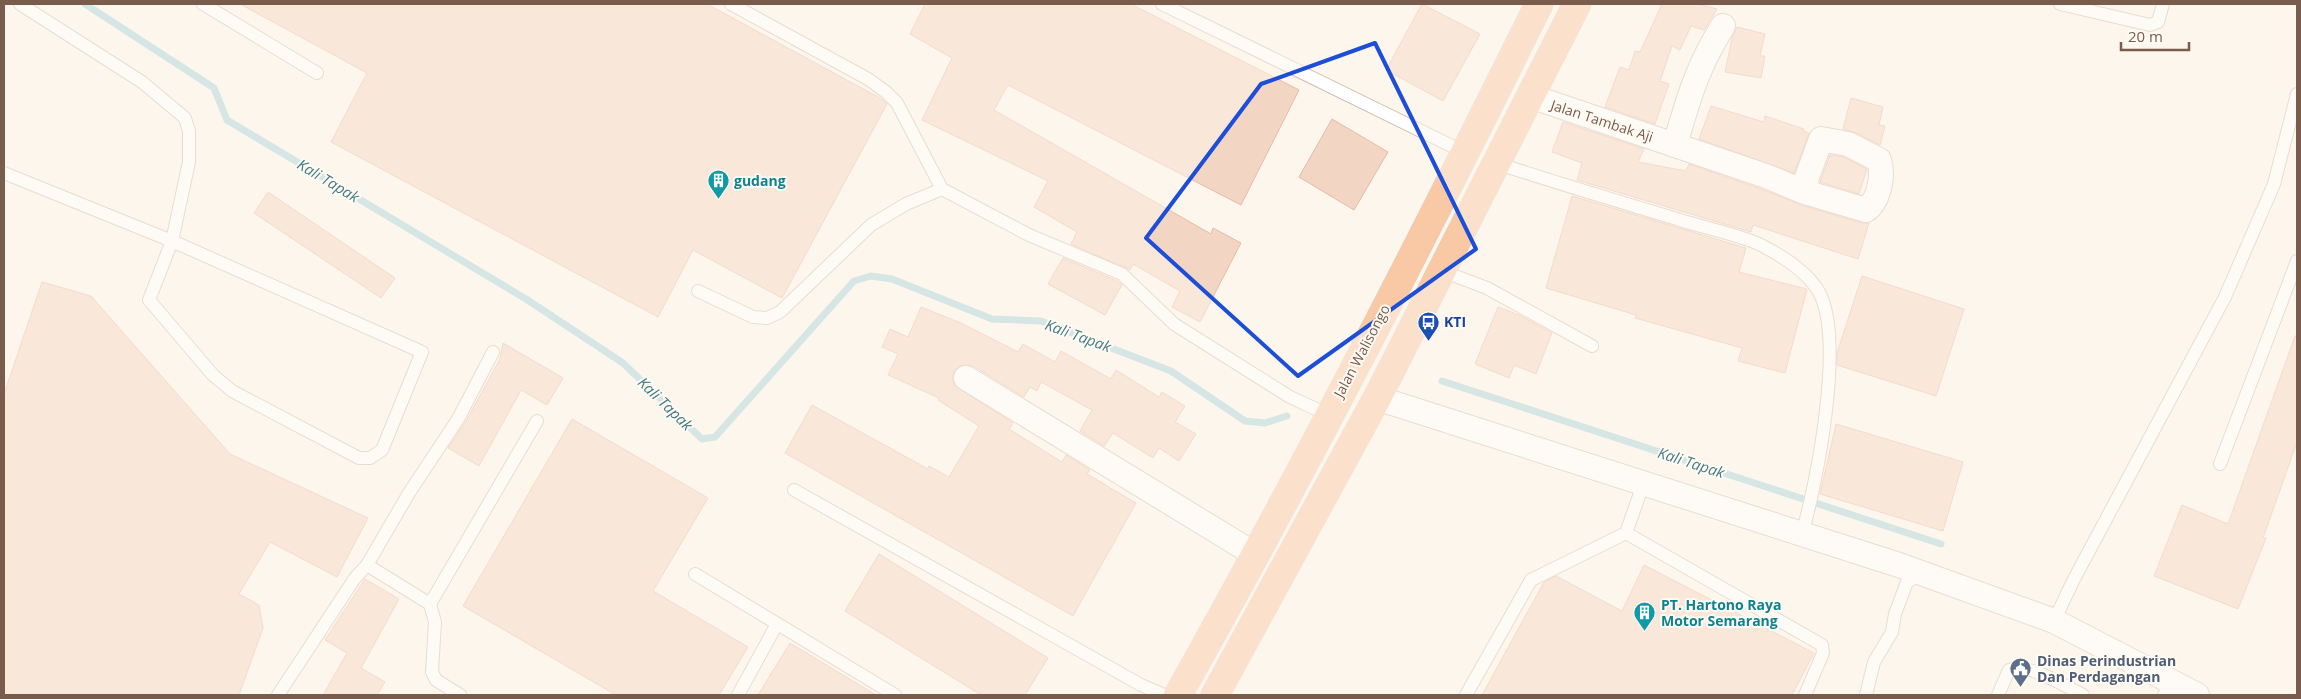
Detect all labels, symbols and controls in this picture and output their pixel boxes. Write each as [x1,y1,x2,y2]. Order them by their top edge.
scale bar [2121,20,2188,52]
text: 20 m [2128,26,2163,46]
street label: Jalan Tambak Aji [1547,94,1656,146]
water label: Kali Tapak [294,154,364,207]
building icon: gudang [706,169,730,200]
place label: gudang [734,171,786,190]
street label: Jalan Walisongo [1328,301,1394,402]
bus stop icon: KTI [1416,310,1440,341]
place label: KTI [1444,312,1466,331]
water label: Kali Tapak [1043,314,1115,356]
water label: Kali Tapak [634,372,698,435]
water label: Kali Tapak [1656,442,1728,482]
place label: PT. Hartono Raya Motor Semarang [1661,595,1781,630]
building icon: PT. Hartono Raya Motor Semarang [1633,601,1657,632]
place label: Dinas Perindustrian Dan Perdagangan [2037,651,2176,686]
public building icon: Dinas Perindustrian Dan Perdagangan [2009,657,2033,688]

